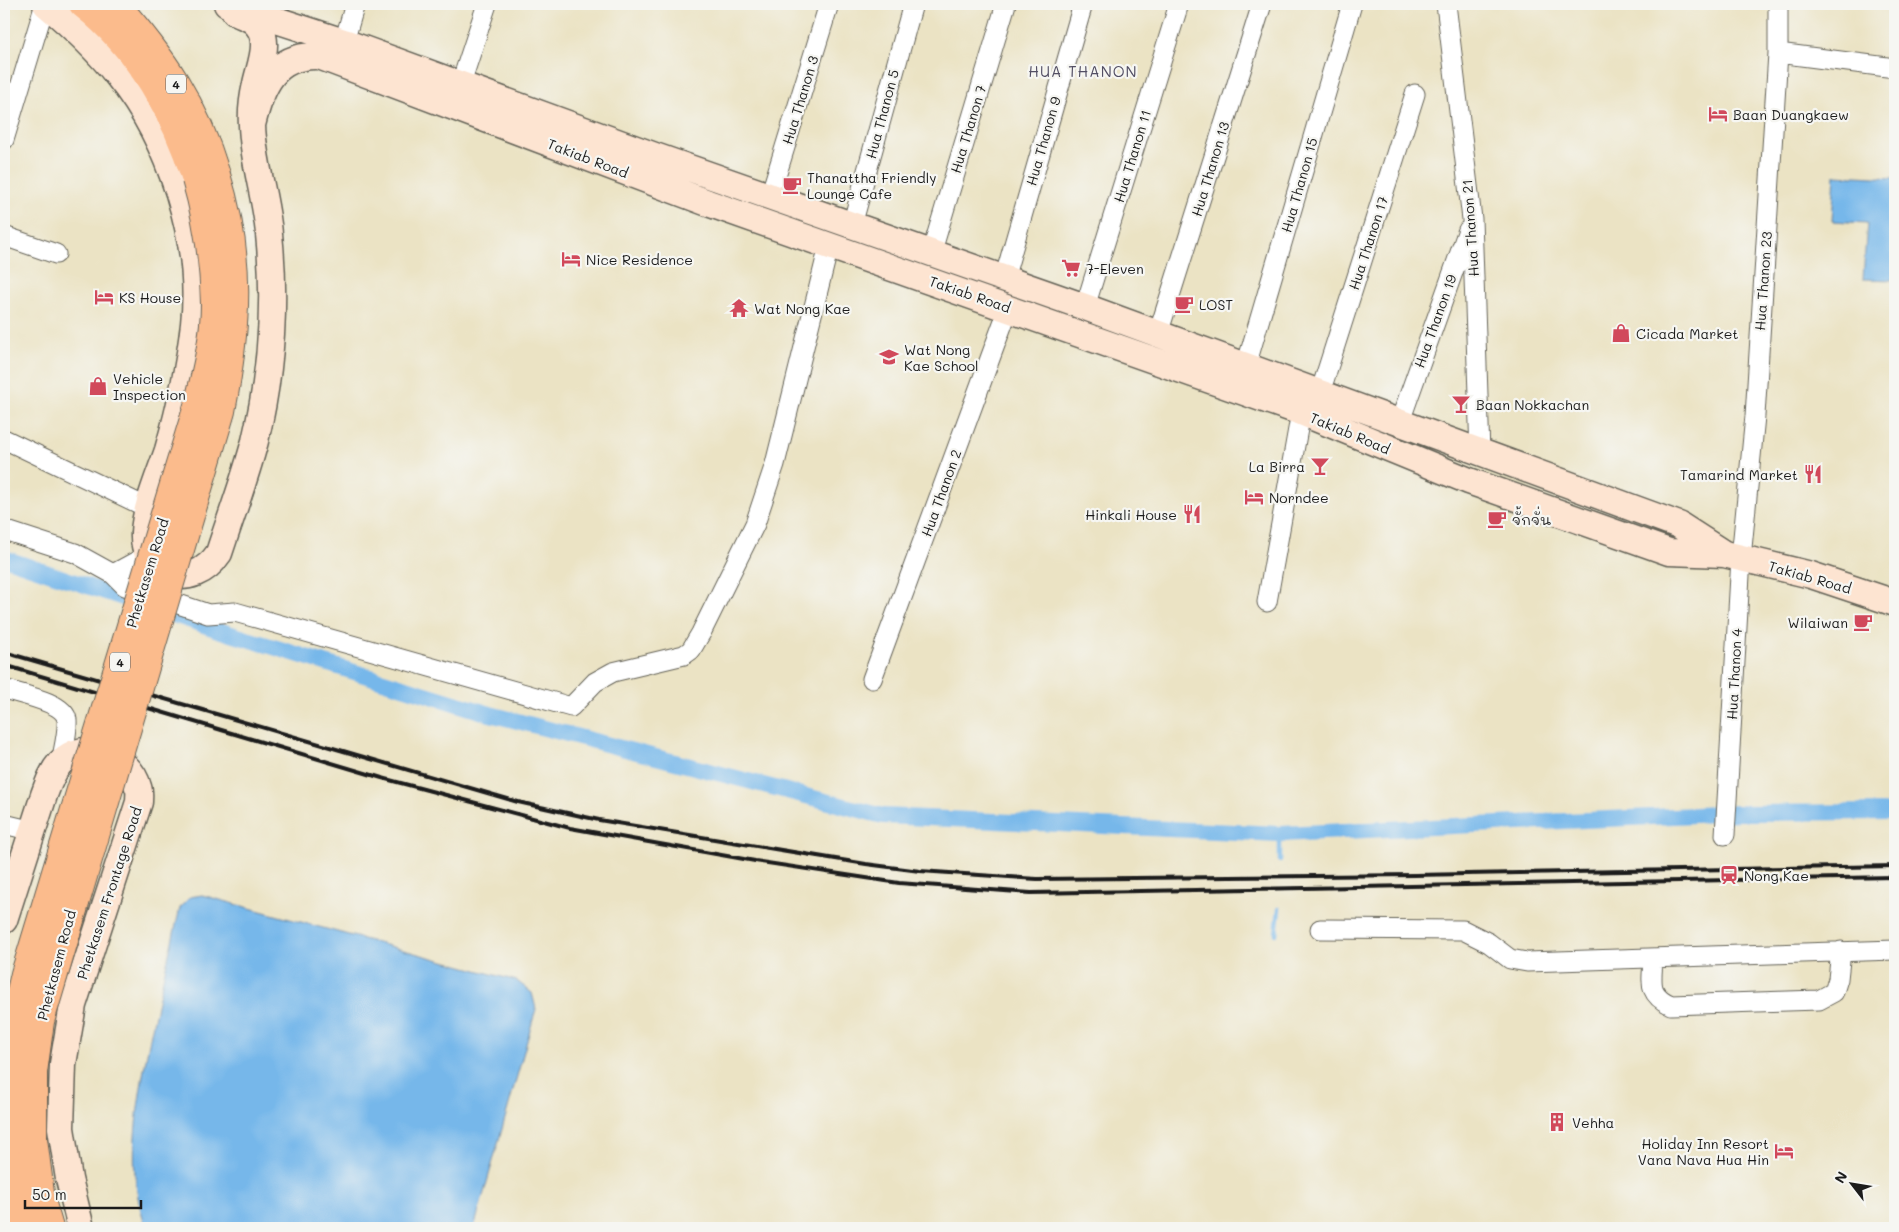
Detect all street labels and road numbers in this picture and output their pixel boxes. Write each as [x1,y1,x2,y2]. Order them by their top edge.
street label: Hua Thanon 3 [778,53,822,147]
street label: Hua Thanon 5 [861,67,903,161]
road number: 4 [166,74,186,94]
street label: Hua Thanon 7 [946,82,990,175]
street label: Hua Thanon 9 [1021,94,1065,188]
street label: Hua Thanon 11 [1109,107,1155,205]
street label: Hua Thanon 13 [1187,119,1233,219]
street label: Takiab Road [545,134,631,182]
street label: Hua Thanon 15 [1276,135,1322,235]
street label: Hua Thanon 21 [1457,179,1483,277]
street label: Hua Thanon 17 [1344,193,1392,292]
street label: Hua Thanon 23 [1750,231,1776,331]
street label: Takiab Road [927,271,1014,317]
street label: Hua Thanon 19 [1409,272,1461,370]
street label: Takiab Road [1307,408,1393,458]
street label: Hua Thanon 2 [916,447,966,539]
street label: Phetkasem Road [121,516,173,630]
street label: Takiab Road [1766,556,1854,598]
street label: Hua Thanon 4 [1722,627,1746,720]
road number: 4 [110,652,130,672]
street label: Phetkasem Frontage Road [72,804,146,982]
street label: Phetkasem Road [32,908,80,1022]

